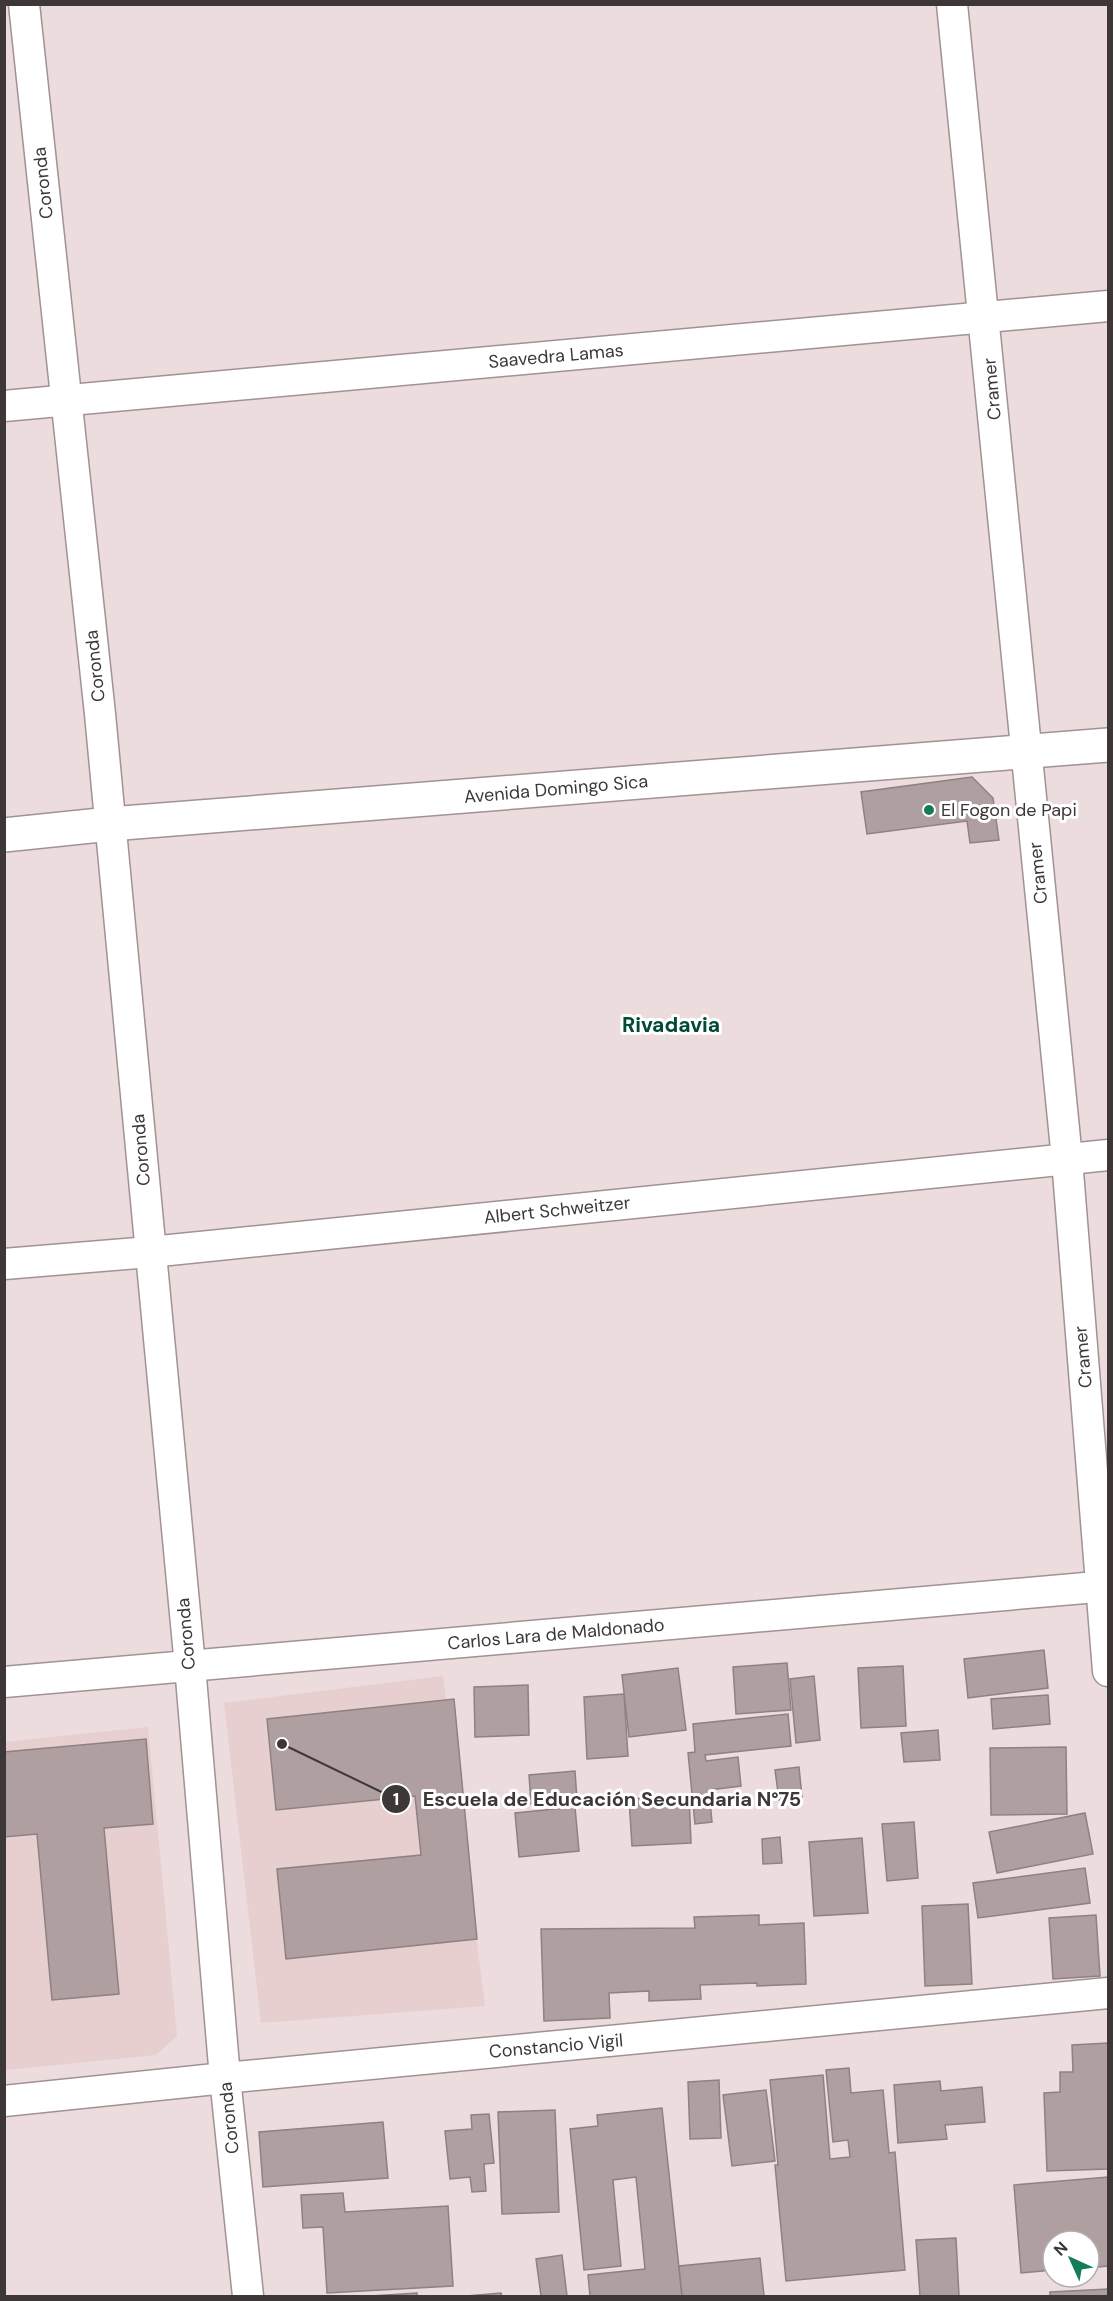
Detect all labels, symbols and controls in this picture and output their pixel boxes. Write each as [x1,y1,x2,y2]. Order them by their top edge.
street label: Coronda [27,146,59,220]
street label: Saavedra Lamas [487,338,625,374]
street label: Cramer [977,357,1007,421]
street label: Coronda [79,629,111,703]
street label: Avenida Domingo Sica [463,769,649,809]
place label: El Fogon de Papi [941,798,1077,822]
marker: El Fogon de Papi [922,803,936,817]
street label: Cramer [1023,840,1053,905]
district label: Rivadavia [622,1011,720,1039]
street label: Coronda [126,1113,156,1187]
street label: Albert Schweitzer [483,1190,632,1230]
street label: Cramer [1068,1325,1098,1389]
street label: Coronda [171,1597,201,1671]
street label: Carlos Lara de Maldonado [447,1613,665,1655]
callout: Escuela de Educación Secundaria N°75 [381,1780,814,1818]
text: Escuela de Educación Secundaria N°75 [423,1786,801,1812]
text: 1 [393,1787,399,1811]
street label: Constancio Vigil [488,2028,624,2064]
street label: Coronda [213,2081,245,2155]
north arrow [1041,2229,1101,2289]
text: N [1049,2237,1072,2260]

